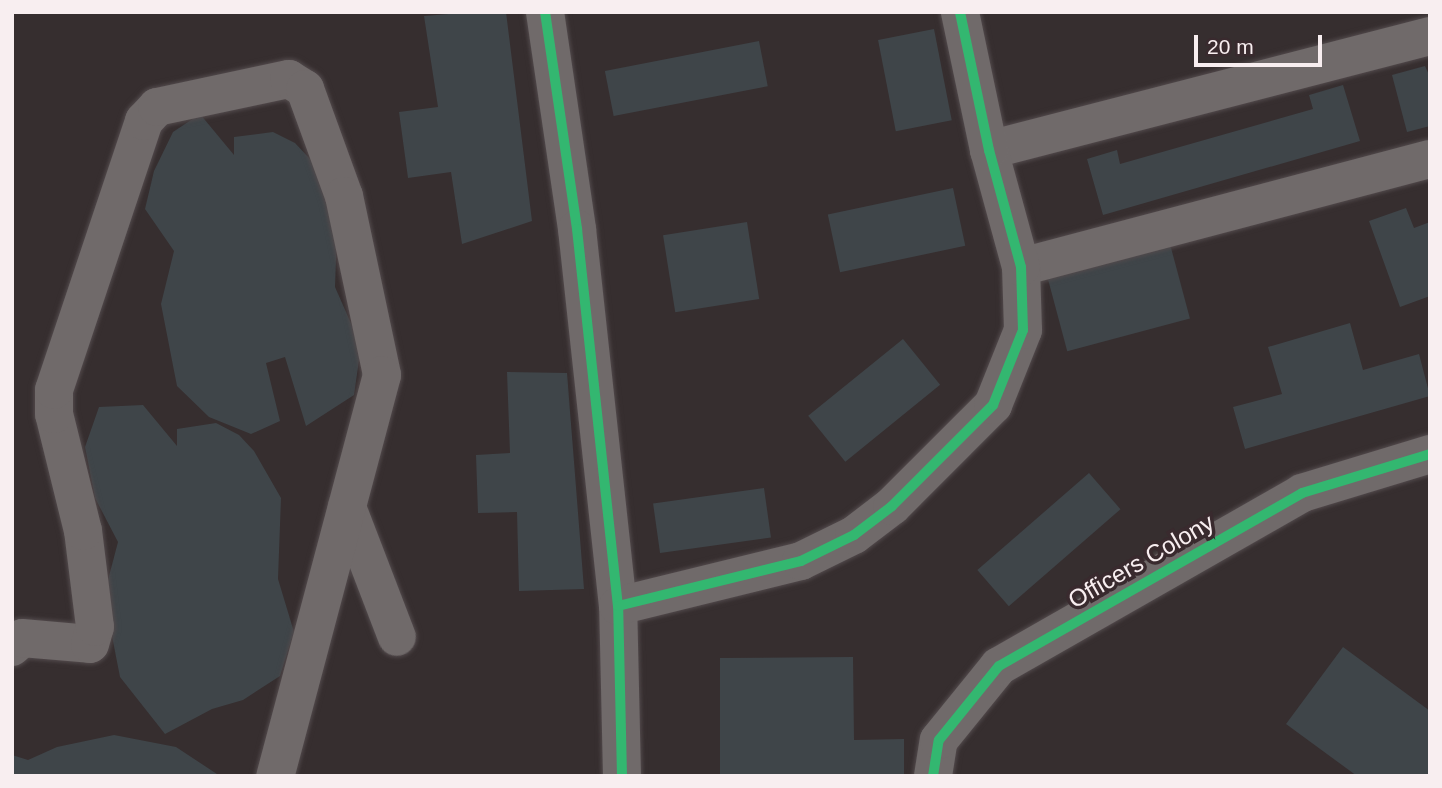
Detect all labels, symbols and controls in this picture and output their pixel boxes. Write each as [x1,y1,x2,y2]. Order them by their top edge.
scale bar [1197,21,1325,65]
text: 20 m [1207,35,1254,58]
street label: Officers Colony [1063,508,1219,614]

